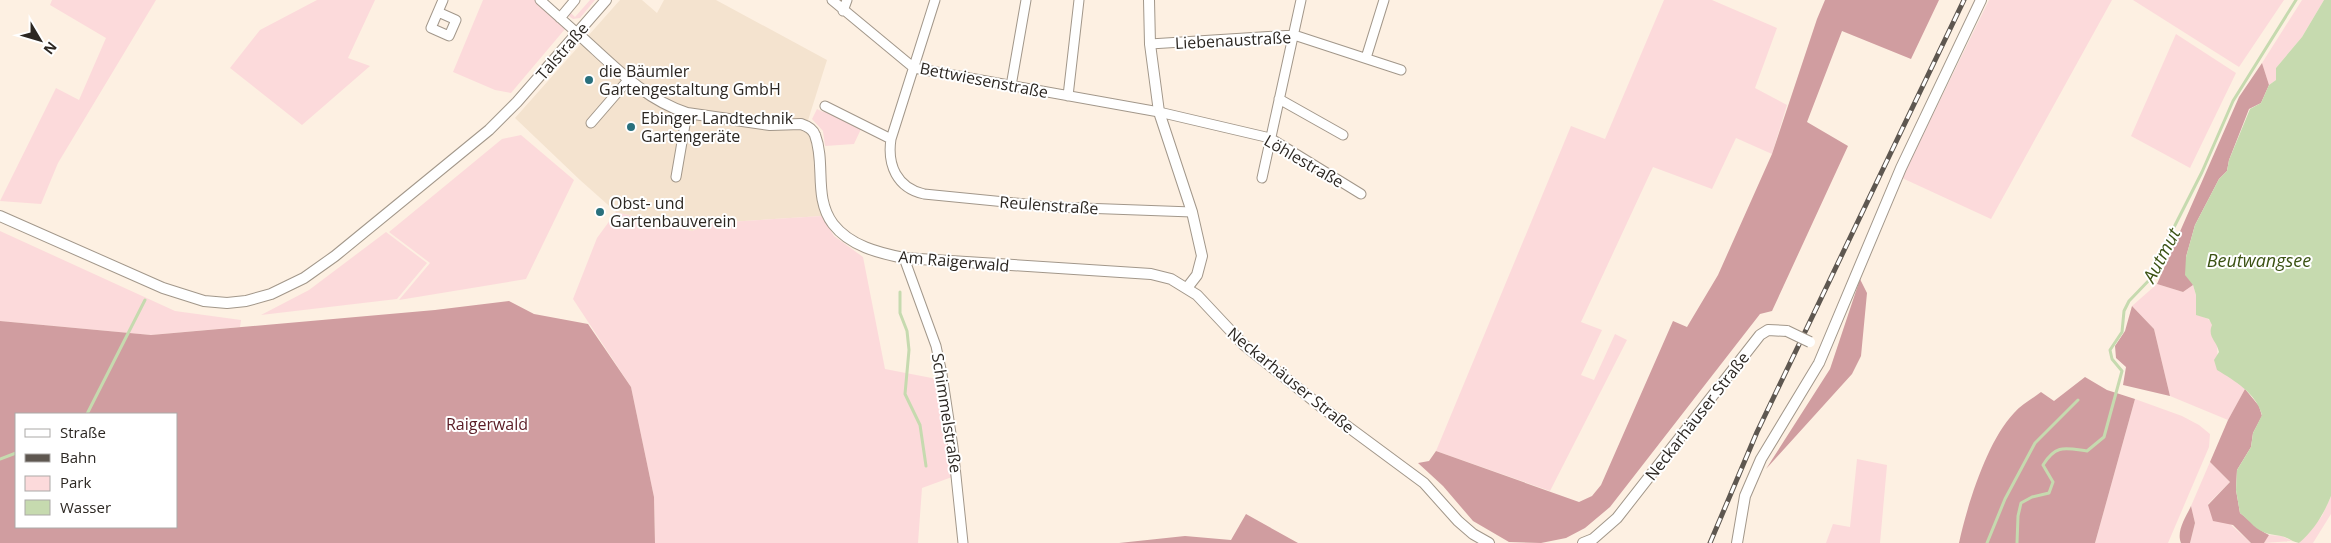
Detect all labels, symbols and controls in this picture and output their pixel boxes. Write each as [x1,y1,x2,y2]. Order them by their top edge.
north arrow [15,15,65,65]
street label: Talstraße [531,18,593,84]
street label: Liebenaustraße [1174,26,1292,54]
text: N [40,38,62,59]
street label: Bettwiesenstraße [918,57,1050,103]
place label: die Bäumler Gartengestaltung GmbH [599,60,781,100]
marker: die Bäumler Gartengestaltung GmbH [583,74,595,86]
place label: Ebinger Landtechnik Gartengeräte [641,107,794,147]
marker: Ebinger Landtechnik Gartengeräte [625,121,637,133]
street label: Löhlestraße [1260,129,1348,193]
street label: Reulenstraße [999,191,1099,219]
place label: Obst- und Gartenbauverein [610,192,736,232]
marker: Obst- und Gartenbauverein [594,206,606,218]
water label: Autmut [2136,223,2186,288]
street label: Am Raigerwald [898,245,1010,277]
water label: Beutwangsee [2207,248,2311,272]
street label: Neckarhäuser Straße [1223,322,1359,438]
street label: Neckarhäuser Straße [1640,347,1754,485]
street label: Schimmelstraße [927,352,967,474]
legend [15,413,178,528]
park label: Raigerwald [446,413,528,435]
text: Straße [60,422,106,442]
text: Bahn [60,447,96,467]
text: Park [60,472,91,492]
text: Wasser [60,497,111,517]

